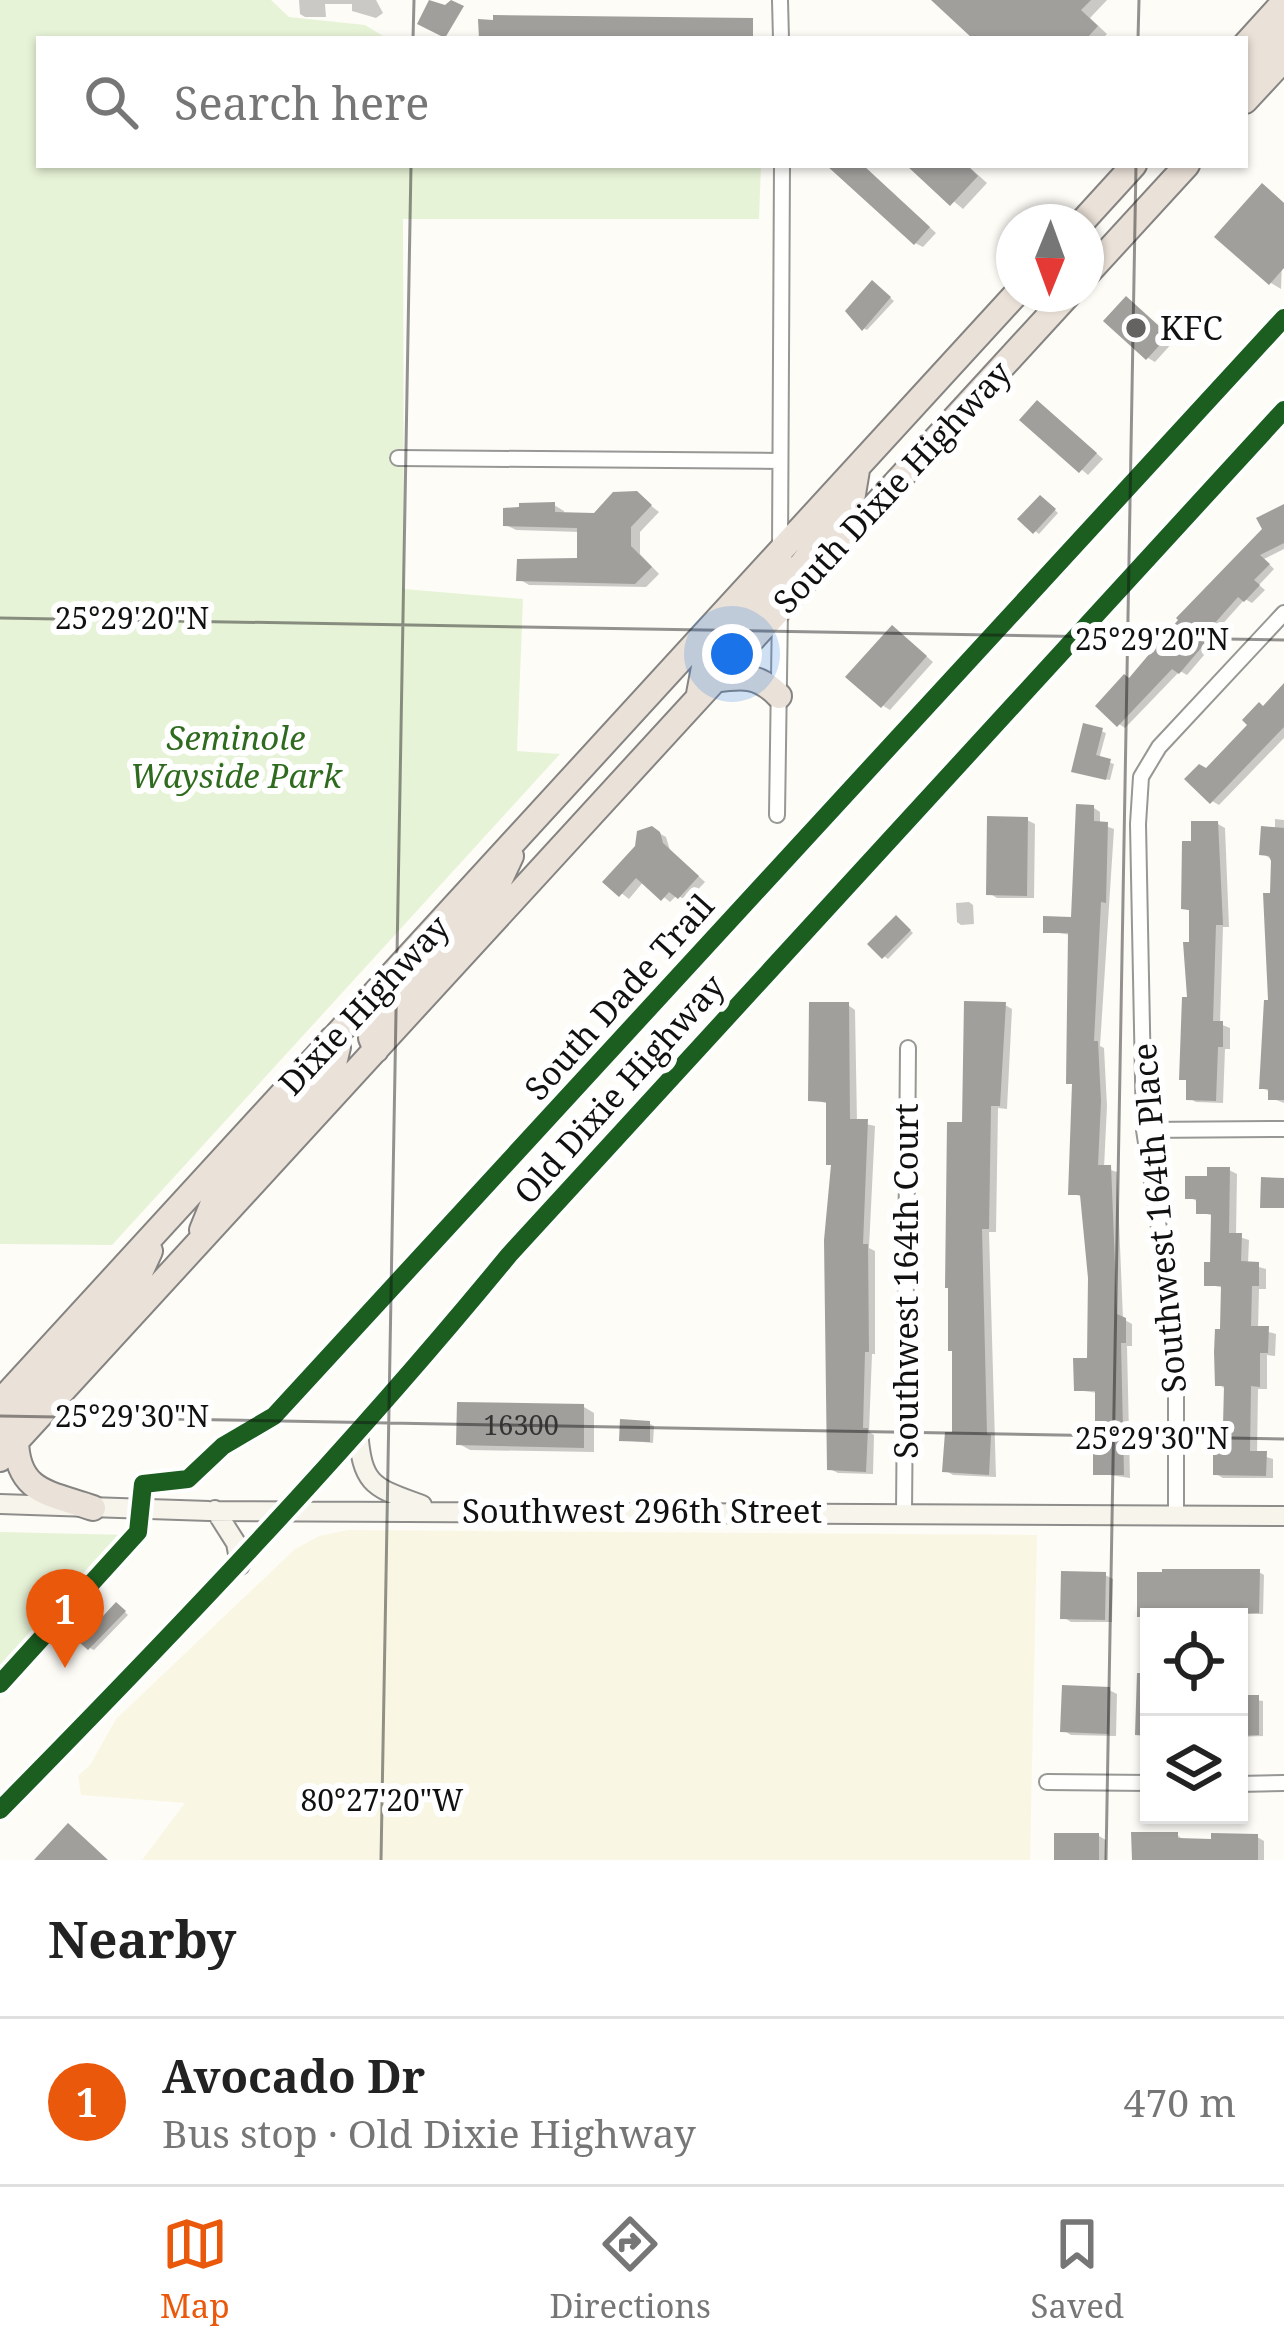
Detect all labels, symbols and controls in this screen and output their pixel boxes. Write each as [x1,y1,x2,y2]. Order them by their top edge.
search box [36,36,1248,168]
icon: search [78,69,144,135]
text: Search here [174,72,429,133]
north arrow [996,204,1104,312]
place label: KFC [1160,305,1223,350]
marker: KFC [1123,315,1149,341]
street label: South Dixie Highway [763,350,1021,623]
text: 25°29'20"N [55,597,209,638]
text: 25°29'20"N [1075,618,1229,659]
your location [702,624,762,684]
park label: Seminole Wayside Park [130,715,343,798]
street label: South Dade Trail [514,884,723,1109]
street label: Dixie Highway [268,905,459,1104]
street label: Old Dixie Highway [503,964,734,1213]
street label: Southwest 164th Place [1121,1041,1196,1395]
street label: Southwest 164th Court [883,1103,928,1459]
text: 25°29'30"N [55,1395,209,1436]
house number: 16300 [483,1406,559,1443]
text: 25°29'30"N [1075,1417,1229,1458]
street label: Southwest 296th Street [462,1488,822,1533]
pin: 1 [26,1569,104,1668]
map controls [1140,1608,1248,1824]
button: locate [1140,1608,1248,1716]
button: layers [1140,1716,1248,1824]
text: 80°27'20"W [301,1779,464,1820]
text: Nearby [48,1903,236,1973]
text: Avocado Dr [162,2045,425,2106]
text: 1 [76,2075,98,2128]
text: 470 m [1124,2075,1236,2128]
text: Bus stop · Old Dixie Highway [162,2106,696,2159]
tab: Map [160,2211,230,2328]
tab: Directions [549,2211,711,2328]
tab: Saved [1031,2211,1124,2328]

